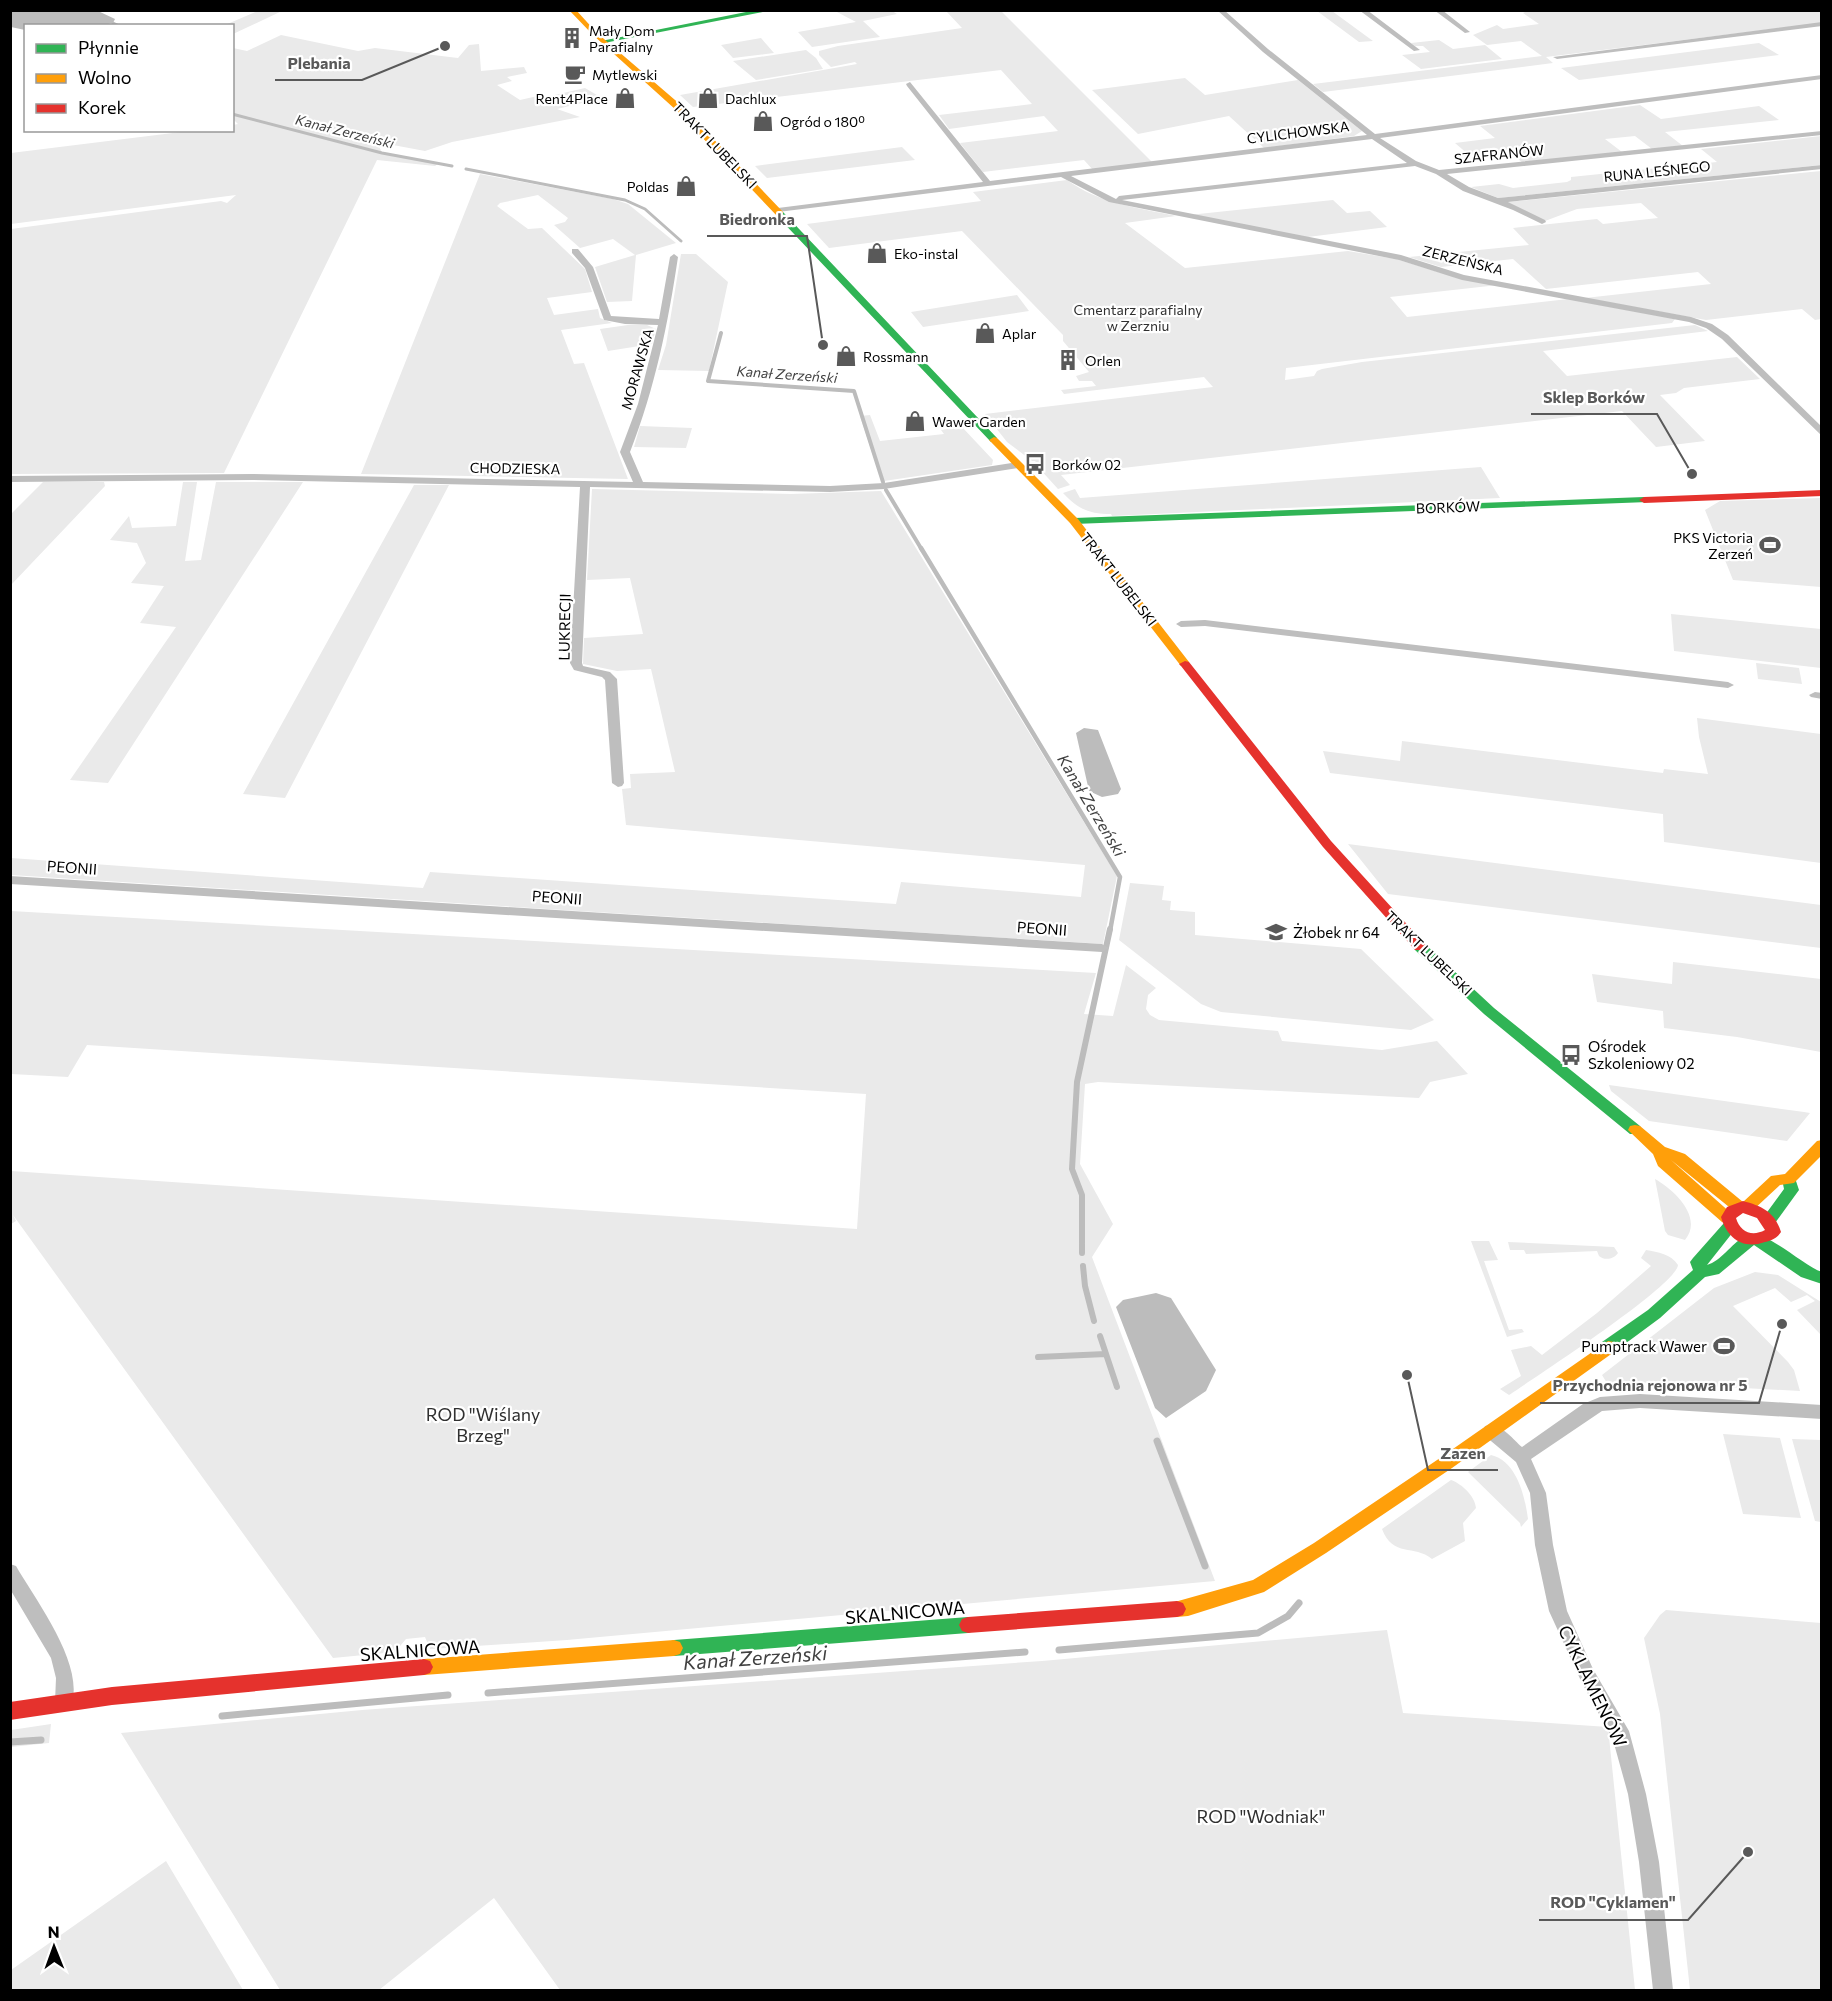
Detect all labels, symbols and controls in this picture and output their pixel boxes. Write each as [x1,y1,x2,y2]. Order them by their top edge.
place label: Mały Dom Parafialny [589,22,655,55]
legend [24,24,234,132]
building icon: Mały Dom Parafialny [560,26,584,50]
text: Płynnie [78,36,139,58]
callout: Plebania [275,46,362,80]
text: Plebania [287,53,351,72]
cafe icon: Mytlewski [563,62,587,86]
text: Wolno [78,66,132,88]
place label: Mytlewski [592,66,657,83]
shop icon: Rent4Place [613,86,637,110]
shop icon: Dachlux [696,86,720,110]
place label: Rent4Place [536,90,608,107]
place label: Dachlux [725,90,777,107]
text: Korek [78,96,127,118]
street label: TRAKT LUBELSKI [669,98,761,192]
shop icon: Ogród o 180⁰ [751,109,775,133]
water label: Kanał Zerzeński [294,111,397,152]
place label: Ogród o 180⁰ [780,113,865,130]
street label: CYLICHOWSKA [1246,117,1351,147]
street label: SZAFRANÓW [1453,141,1545,167]
street label: RUNA LEŚNEGO [1603,157,1711,185]
shop icon: Poldas [674,174,698,198]
place label: Poldas [627,178,669,195]
callout: Biedronka [707,202,807,236]
text: Biedronka [719,209,795,228]
shop icon: Eko-instal [865,241,889,265]
street label: ZERZEŃSKA [1421,242,1505,278]
place label: Eko-instal [894,245,958,262]
park label: Cmentarz parafialny w Zerzniu [1074,301,1203,334]
shop icon: Aplar [973,321,997,345]
place label: Aplar [1002,325,1037,342]
street label: MORAWSKA [617,326,657,412]
shop icon: Rossmann [834,344,858,368]
place label: Rossmann [863,348,928,365]
building icon: Orlen [1056,348,1080,372]
place label: Orlen [1085,352,1121,369]
water label: Kanał Zerzeński [736,362,838,386]
callout: Sklep Borków [1531,380,1657,414]
text: Sklep Borków [1543,387,1646,406]
shop icon: Wawer Garden [903,409,927,433]
place label: Wawer Garden [932,413,1026,430]
bus stop icon: Borków 02 [1023,452,1047,476]
place label: Borków 02 [1052,456,1121,473]
street label: CHODZIESKA [470,459,561,477]
street label: BORKÓW [1416,497,1480,517]
street label: TRAKT LUBELSKI [1077,529,1161,629]
place label: PKS Victoria Zerzeń [1673,529,1753,562]
sports icon: PKS Victoria Zerzeń [1758,533,1782,557]
street label: LUKRECJI [554,593,574,661]
water label: Kanał Zerzeński [1054,751,1130,860]
street label: PEONII [46,856,98,878]
street label: PEONII [531,886,583,908]
street label: TRAKT LUBELSKI [1382,907,1476,999]
street label: PEONII [1016,917,1068,939]
school or university icon: Żłobek nr 64 [1264,920,1288,944]
place label: Żłobek nr 64 [1293,923,1380,941]
place label: Ośrodek Szkoleniowy 02 [1588,1037,1695,1072]
bus stop icon: Ośrodek Szkoleniowy 02 [1559,1043,1583,1067]
sports icon: Pumptrack Wawer [1712,1334,1736,1358]
place label: Pumptrack Wawer [1581,1337,1707,1355]
callout: Przychodnia rejonowa nr 5 [1540,1369,1759,1403]
text: Przychodnia rejonowa nr 5 [1553,1375,1747,1394]
park label: ROD "Wiślany Brzeg" [426,1403,540,1446]
callout: Zazen [1428,1436,1498,1470]
text: Zazen [1440,1443,1486,1462]
street label: SKALNICOWA [844,1596,966,1628]
street label: CYKLAMENÓW [1554,1621,1632,1751]
street label: SKALNICOWA [359,1635,481,1665]
water label: Kanał Zerzeński [682,1640,829,1674]
park label: ROD "Wodniak" [1197,1805,1325,1827]
callout: ROD "Cyklamen" [1539,1886,1688,1920]
text: ROD "Cyklamen" [1550,1892,1676,1911]
north arrow [24,1917,84,1977]
text: N [48,1922,60,1941]

